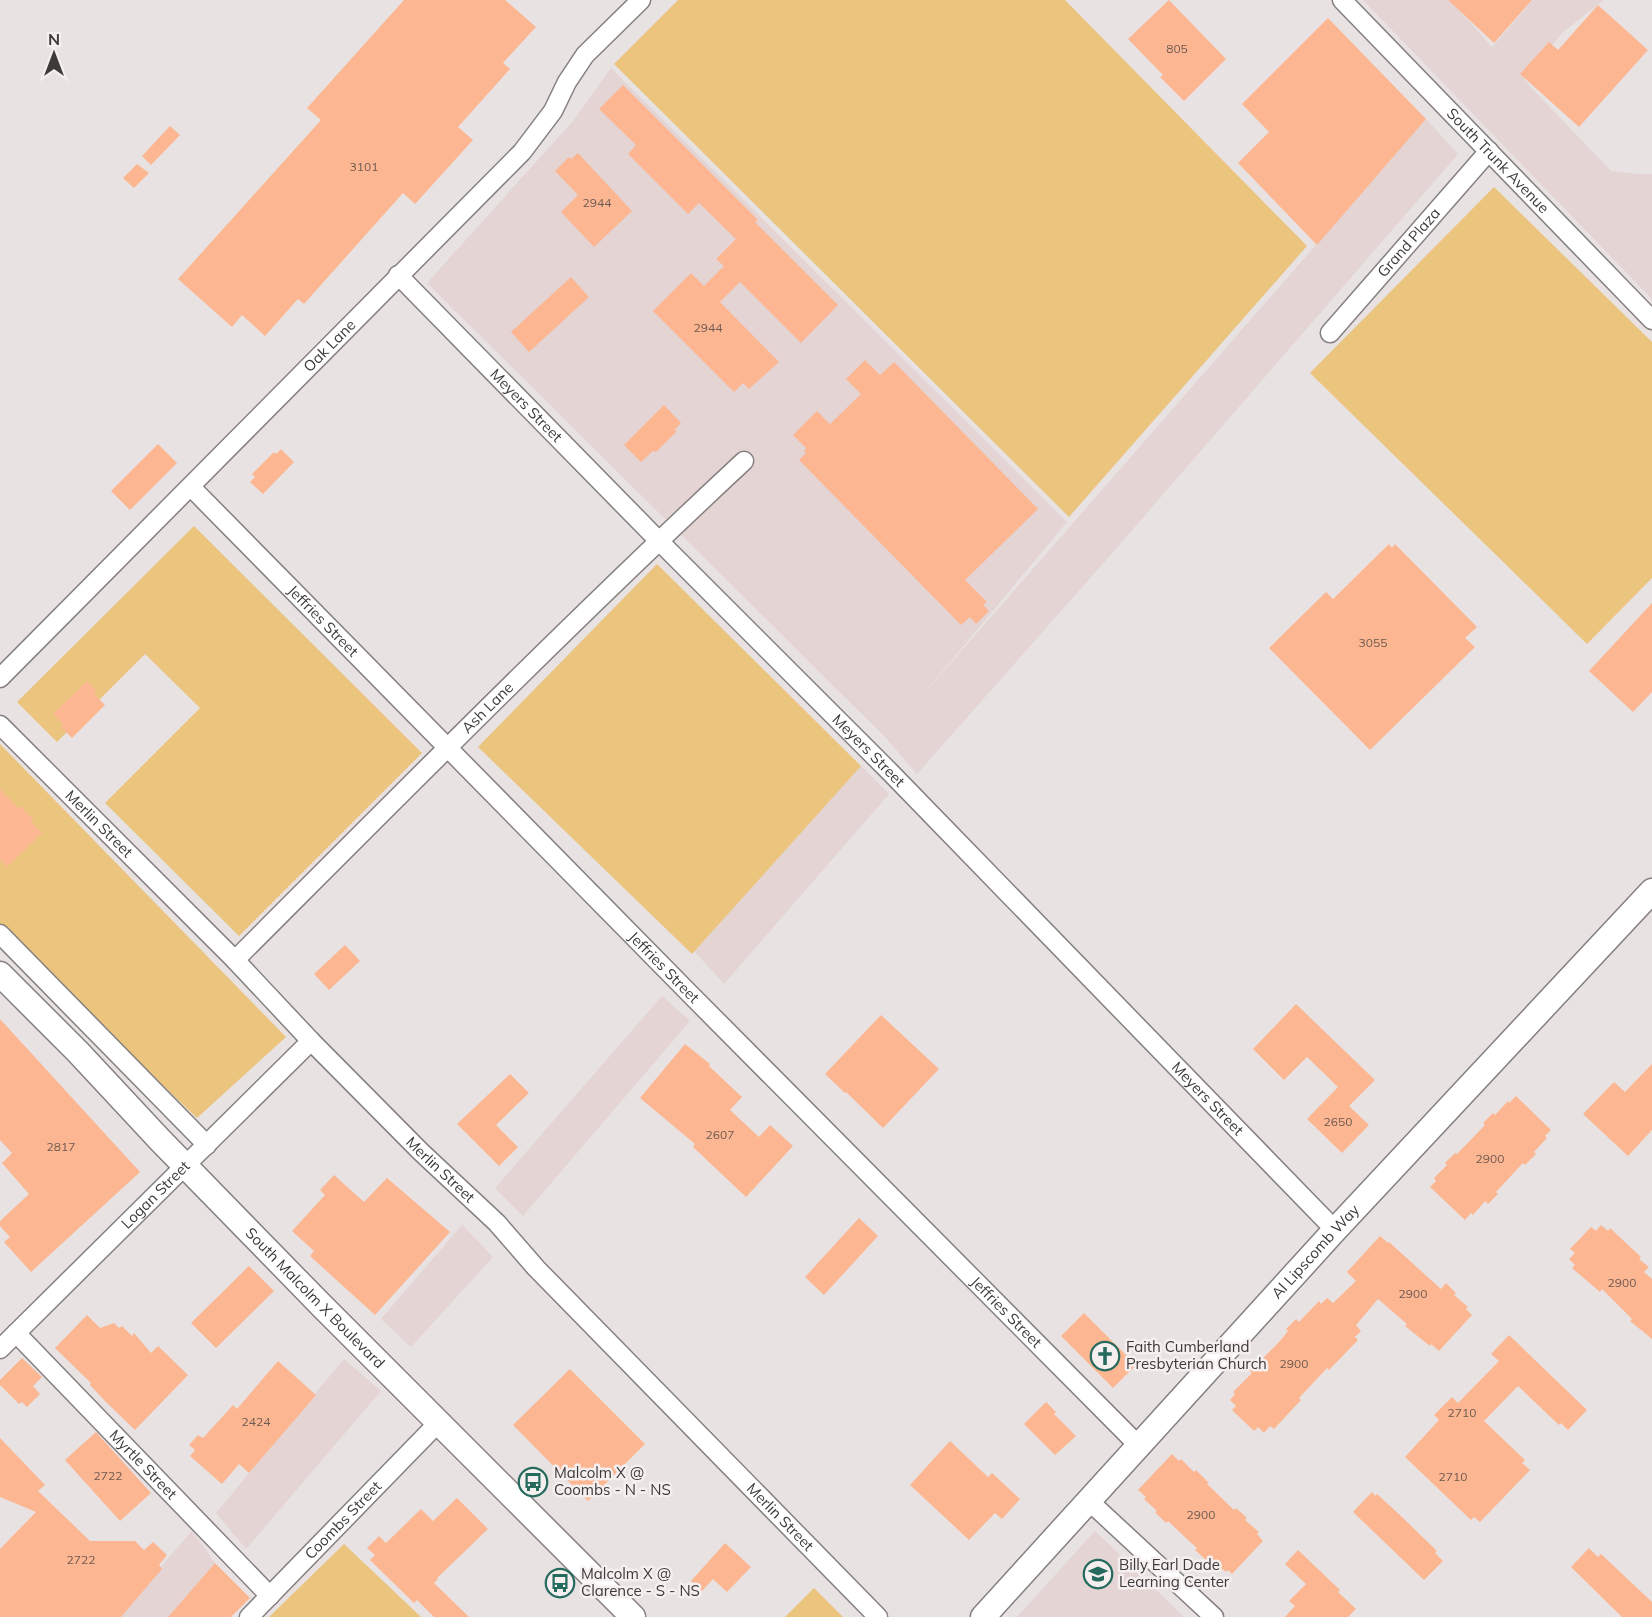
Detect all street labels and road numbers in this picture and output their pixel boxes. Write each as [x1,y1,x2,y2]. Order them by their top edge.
street label: South Trunk Avenue [1443,104,1554,217]
street label: Grand Plaza [1373,204,1444,281]
street label: Oak Lane [299,315,359,376]
street label: Meyers Street [486,365,567,446]
street label: Jeffries Street [284,581,363,660]
street label: Ash Lane [457,678,517,737]
street label: Meyers Street [828,710,909,791]
street label: Merlin Street [62,786,137,861]
street label: Jeffries Street [625,927,704,1007]
street label: Meyers Street [1168,1058,1248,1139]
street label: Merlin Street [402,1132,479,1207]
street label: Logan Street [117,1156,194,1233]
street label: Al Lipscomb Way [1267,1200,1363,1303]
street label: South Malcolm X Boulevard [242,1223,389,1372]
street label: Jeffries Street [967,1272,1046,1352]
street label: Myrtle Street [106,1426,181,1503]
street label: Coombs Street [300,1477,385,1563]
street label: Merlin Street [743,1479,818,1555]

